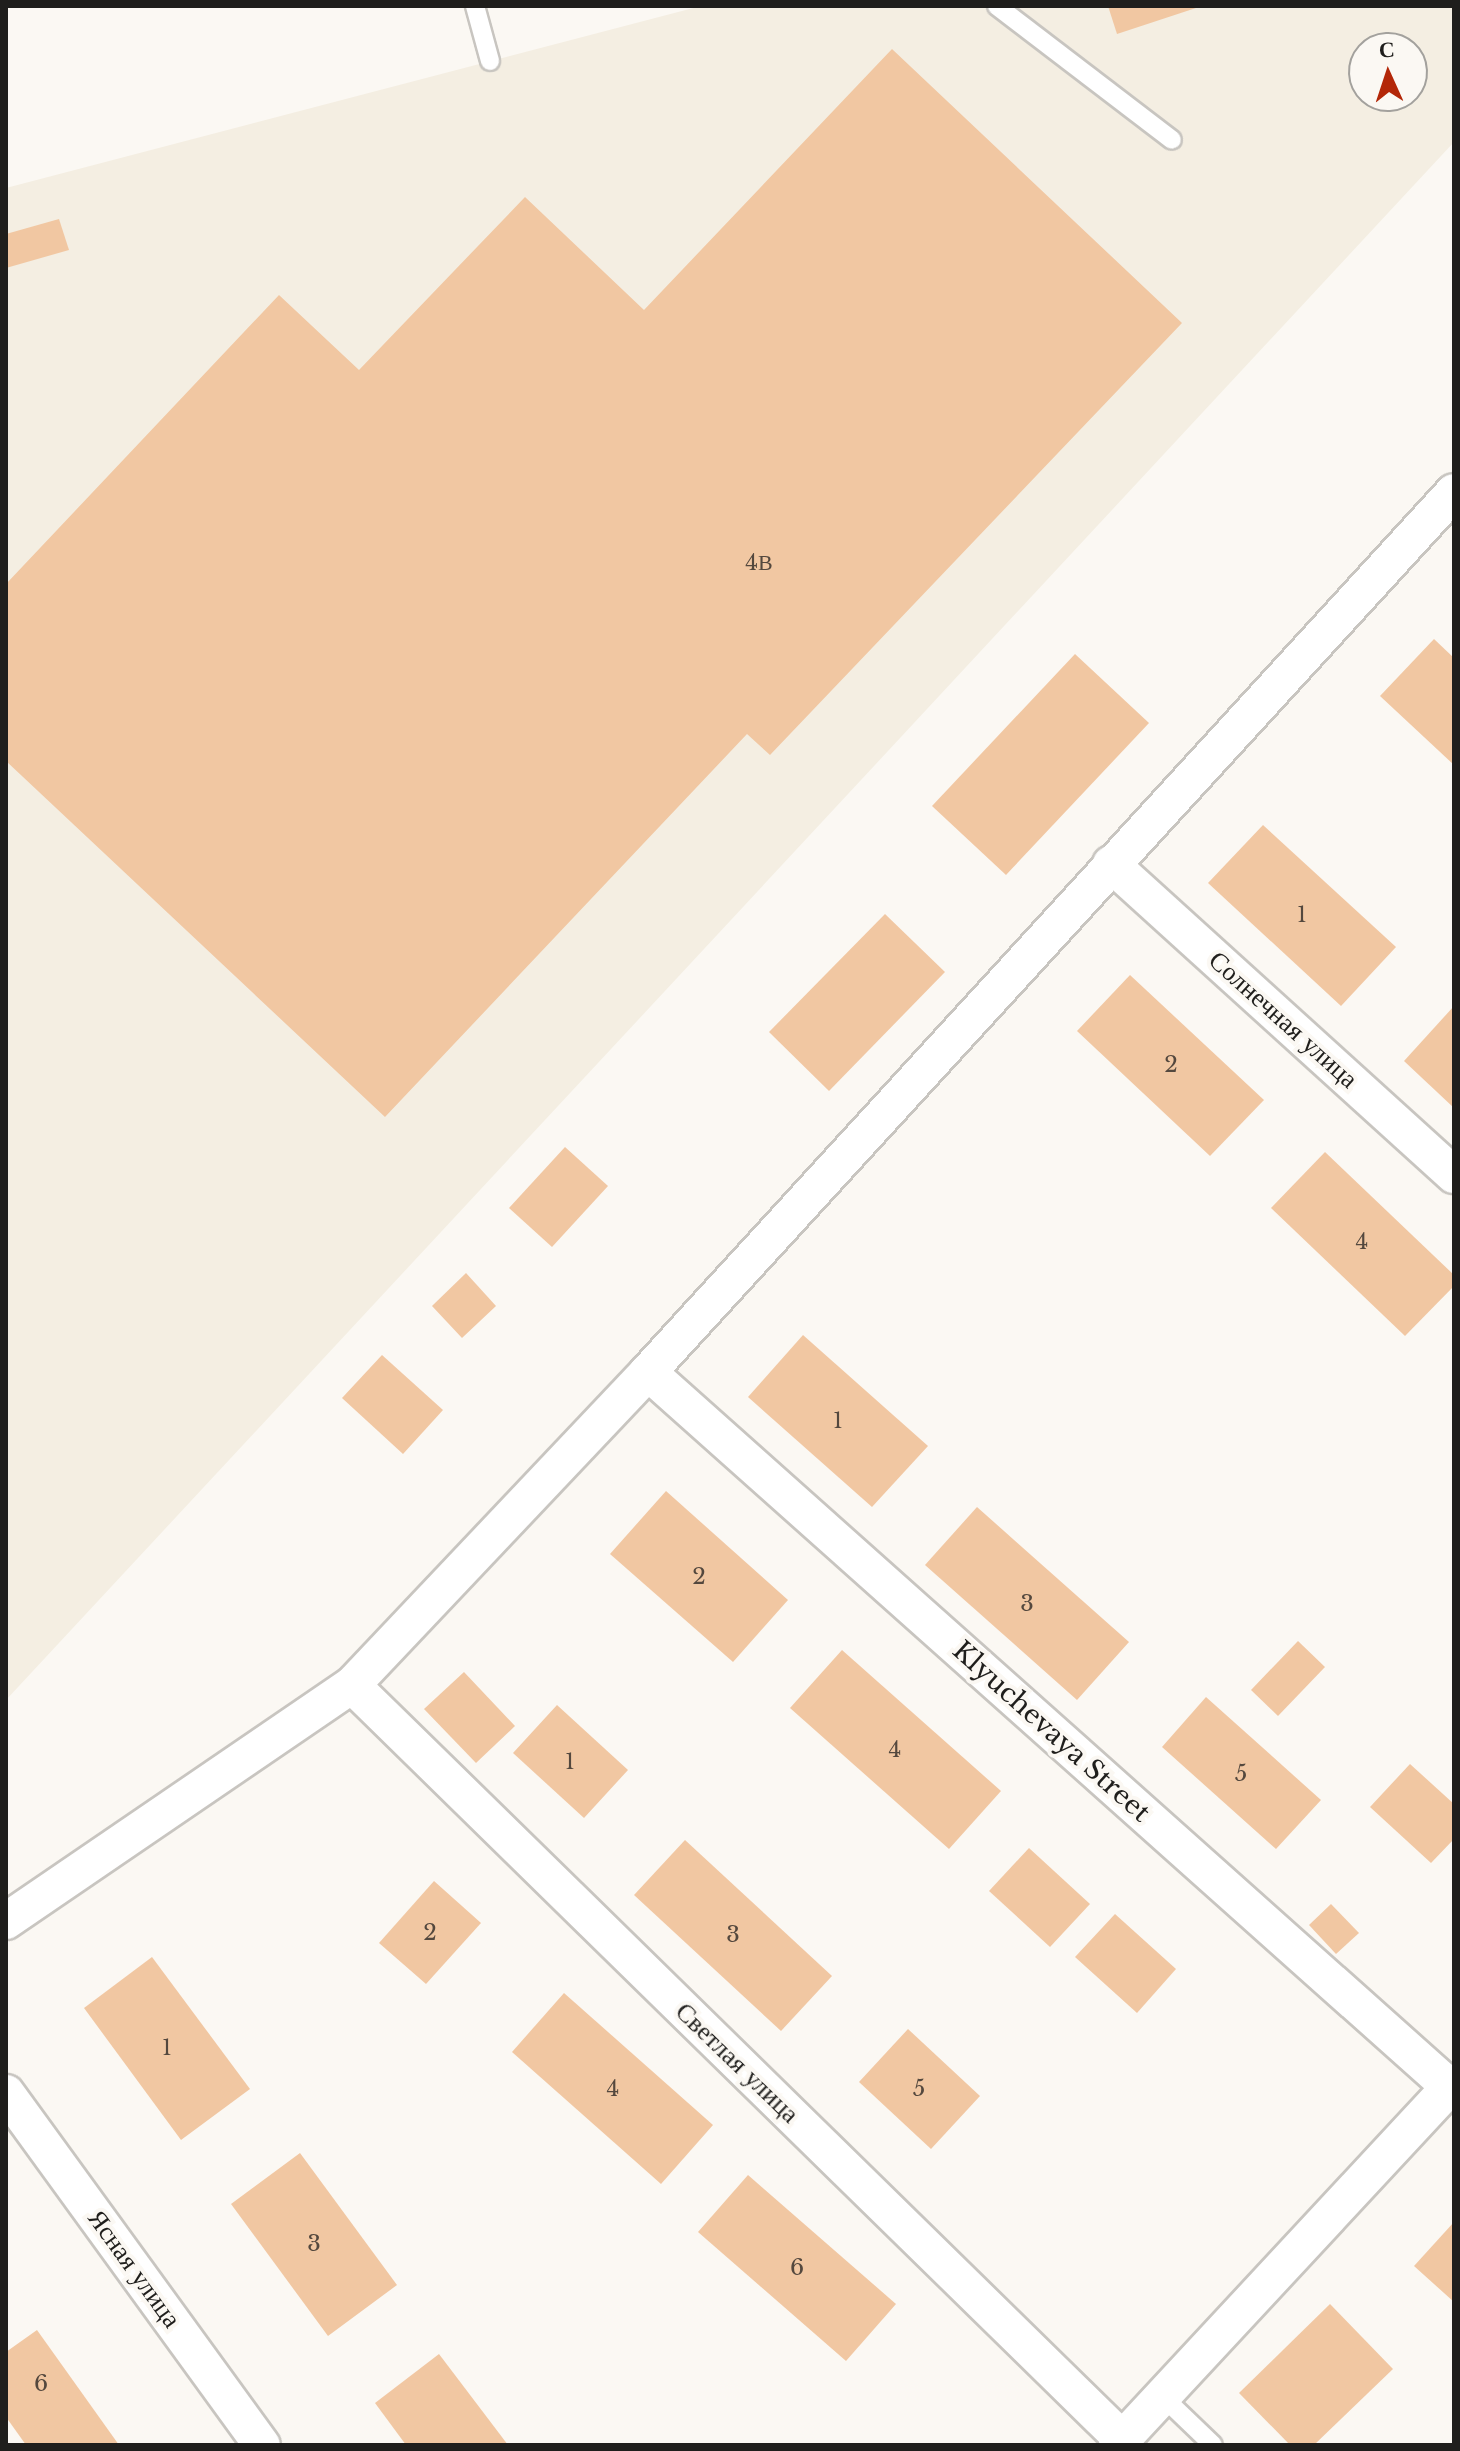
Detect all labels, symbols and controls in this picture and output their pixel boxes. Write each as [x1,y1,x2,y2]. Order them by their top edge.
north arrow [1348,32,1428,112]
text: С [1378,36,1395,63]
house number: 4В [745,550,773,576]
house number: 1 [1297,902,1307,928]
street label: Солнечная улица [1202,945,1364,1095]
house number: 2 [1164,1052,1178,1078]
house number: 4 [1356,1229,1368,1255]
house number: 1 [833,1408,843,1434]
house number: 2 [692,1564,706,1590]
house number: 3 [1020,1591,1034,1617]
street label: Klyuchevaya Street [946,1635,1156,1829]
house number: 4 [889,1737,901,1763]
house number: 1 [565,1749,575,1775]
house number: 5 [1235,1761,1247,1787]
house number: 2 [423,1920,437,1946]
house number: 3 [726,1922,740,1948]
street label: Светлая улица [669,1996,805,2130]
house number: 1 [162,2035,172,2061]
house number: 4 [607,2076,619,2102]
house number: 5 [913,2076,925,2102]
street label: Ясная улица [81,2204,187,2334]
house number: 3 [307,2231,321,2257]
house number: 6 [790,2255,804,2281]
house number: 6 [34,2371,48,2397]

